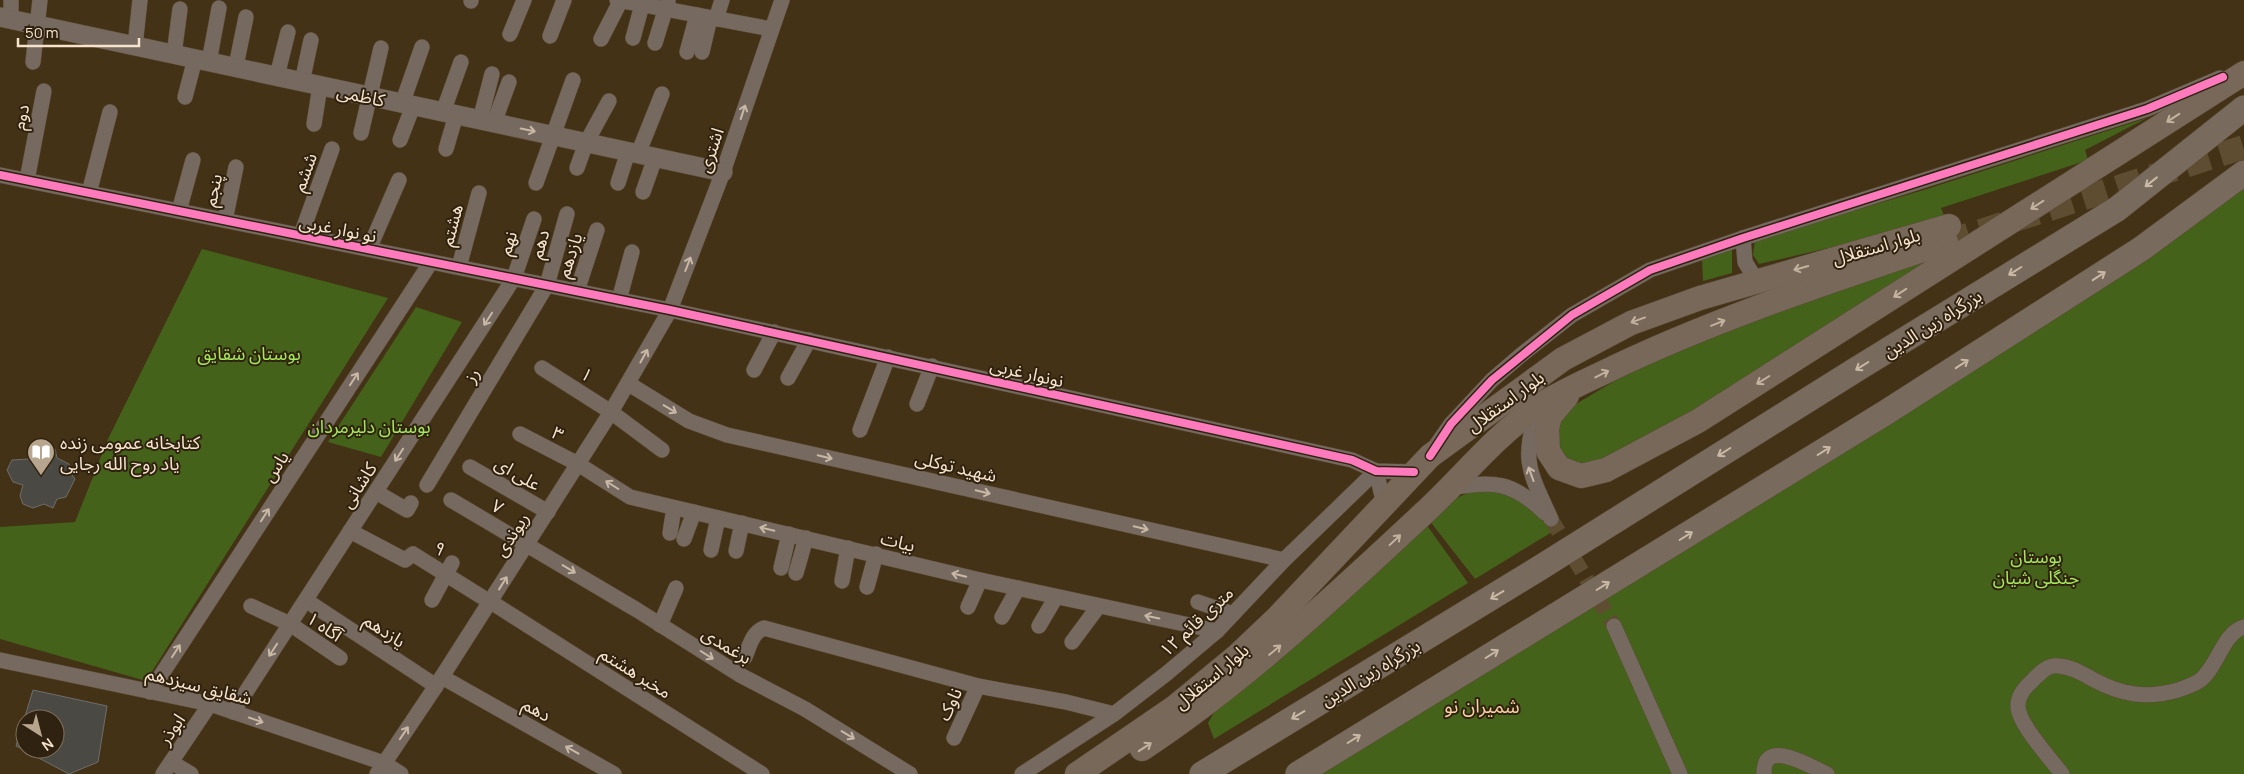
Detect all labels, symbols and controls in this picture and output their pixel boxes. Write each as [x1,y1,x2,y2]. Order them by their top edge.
scale bar [18,15,139,47]
text: 50 m [25,22,59,43]
street label: کاظمی [335,78,388,112]
street label: دوم [6,102,37,132]
one-way arrow [739,104,748,120]
one-way arrow [2167,113,2181,123]
street label: اشتری [691,124,729,176]
one-way arrow [519,126,535,136]
street label: ششم [286,149,324,195]
street label: پنجم [197,171,229,209]
one-way arrow [2144,177,2158,187]
street label: هشتم [434,201,470,249]
one-way arrow [2030,201,2044,211]
street label: نو نوار غربی [297,209,379,247]
street label: بلوار استقلال [1829,222,1923,270]
street label: دهم [523,227,556,262]
street label: نهم [492,228,524,259]
street label: یازدهم [551,230,589,281]
one-way arrow [683,257,693,272]
one-way arrow [1793,263,1809,273]
one-way arrow [2009,267,2023,277]
one-way arrow [2091,271,2105,281]
street label: بزرگراه زین الدین [1878,283,1986,363]
one-way arrow [1893,288,1907,298]
one-way arrow [483,312,493,326]
one-way arrow [1630,316,1646,325]
one-way arrow [1709,318,1725,327]
park label: بوستان شقایق [197,341,301,365]
one-way arrow [640,349,649,364]
street label: نونوار غربی [988,352,1066,392]
one-way arrow [1955,359,1969,369]
street label: ۱ [576,361,598,387]
one-way arrow [1856,361,1870,371]
street label: رز [457,363,485,388]
street label: بلوار استقلال [1461,365,1549,437]
one-way arrow [1594,369,1609,379]
one-way arrow [349,372,359,386]
one-way arrow [1756,376,1770,386]
one-way arrow [663,405,677,415]
park label: بوستان دلیرمردان [308,414,430,438]
street label: ۳ [548,420,568,446]
place label: کتابخانه عمومی زنده یاد روح الله رجایی [60,430,201,477]
library icon: کتابخانه عمومی زنده یاد روح الله رجایی [26,437,56,476]
street label: شهید توکلی [913,445,999,487]
one-way arrow [1817,445,1831,455]
street label: یاس [256,446,294,486]
one-way arrow [1718,447,1732,457]
one-way arrow [394,448,404,462]
street label: علی ای [491,450,545,496]
one-way arrow [816,453,832,462]
street label: کاشانی [334,457,382,513]
one-way arrow [1526,467,1535,482]
one-way arrow [605,480,619,490]
one-way arrow [975,488,991,497]
street label: ۷ [488,493,508,519]
street label: ریوندی [488,507,534,561]
one-way arrow [261,508,271,522]
one-way arrow [760,524,776,533]
one-way arrow [1133,524,1149,533]
street label: بیات [878,525,918,557]
one-way arrow [1678,530,1692,540]
one-way arrow [1389,534,1402,546]
street label: ۹ [429,535,451,561]
park label: بوستان جنگلی شیان [1993,544,2079,589]
one-way arrow [561,565,575,575]
one-way arrow [952,570,968,579]
one-way arrow [498,576,508,590]
street label: ۱۲ متری قائم [1154,581,1240,663]
one-way arrow [1596,581,1610,591]
one-way arrow [1490,590,1504,600]
street label: آگاه ۱ [303,605,348,647]
street label: یازدهم [358,607,411,654]
one-way arrow [1145,612,1161,622]
street label: برغمدی [698,621,756,669]
street label: بزرگراه زین الدین [1316,633,1424,711]
street label: بلوار استقلال [1169,638,1253,714]
street label: مخبر هشتم [595,641,676,705]
one-way arrow [267,643,277,657]
one-way arrow [172,644,182,658]
one-way arrow [1268,644,1281,655]
one-way arrow [1485,649,1499,659]
one-way arrow [700,650,714,660]
street label: شقایق سیزدهم [143,660,254,712]
street label: ناوک [931,684,967,724]
street label: دهم [518,691,556,728]
district label: شمیران نو [1444,693,1520,719]
north arrow [15,709,65,759]
street label: ابوذر [151,709,190,750]
one-way arrow [1292,711,1306,721]
one-way arrow [248,716,264,725]
one-way arrow [399,727,409,741]
one-way arrow [841,731,855,741]
text: N [38,734,58,756]
one-way arrow [1347,734,1361,745]
one-way arrow [1138,742,1152,752]
one-way arrow [564,745,579,755]

